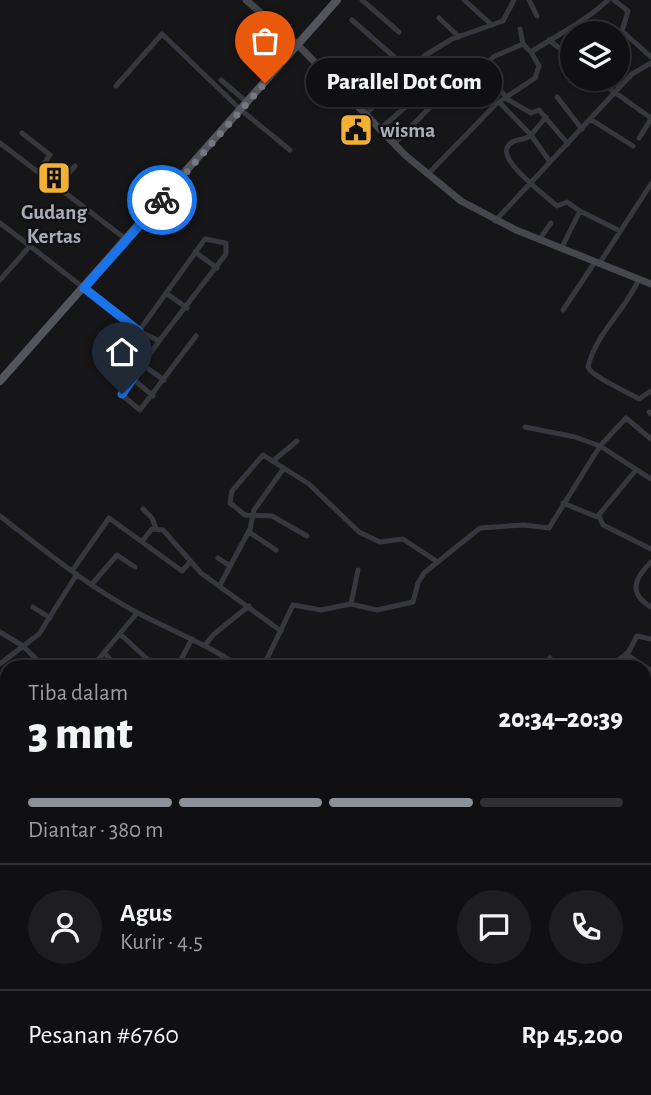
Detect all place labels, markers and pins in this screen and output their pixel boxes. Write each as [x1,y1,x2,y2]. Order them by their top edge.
pin [235,11,295,83]
callout: Parallel Dot Com [307,58,503,108]
public building icon: wisma [337,111,375,149]
place label: wisma [380,120,435,141]
building icon: Gudang Kertas [35,159,73,197]
place label: Gudang Kertas [21,202,87,247]
pin [92,322,152,394]

